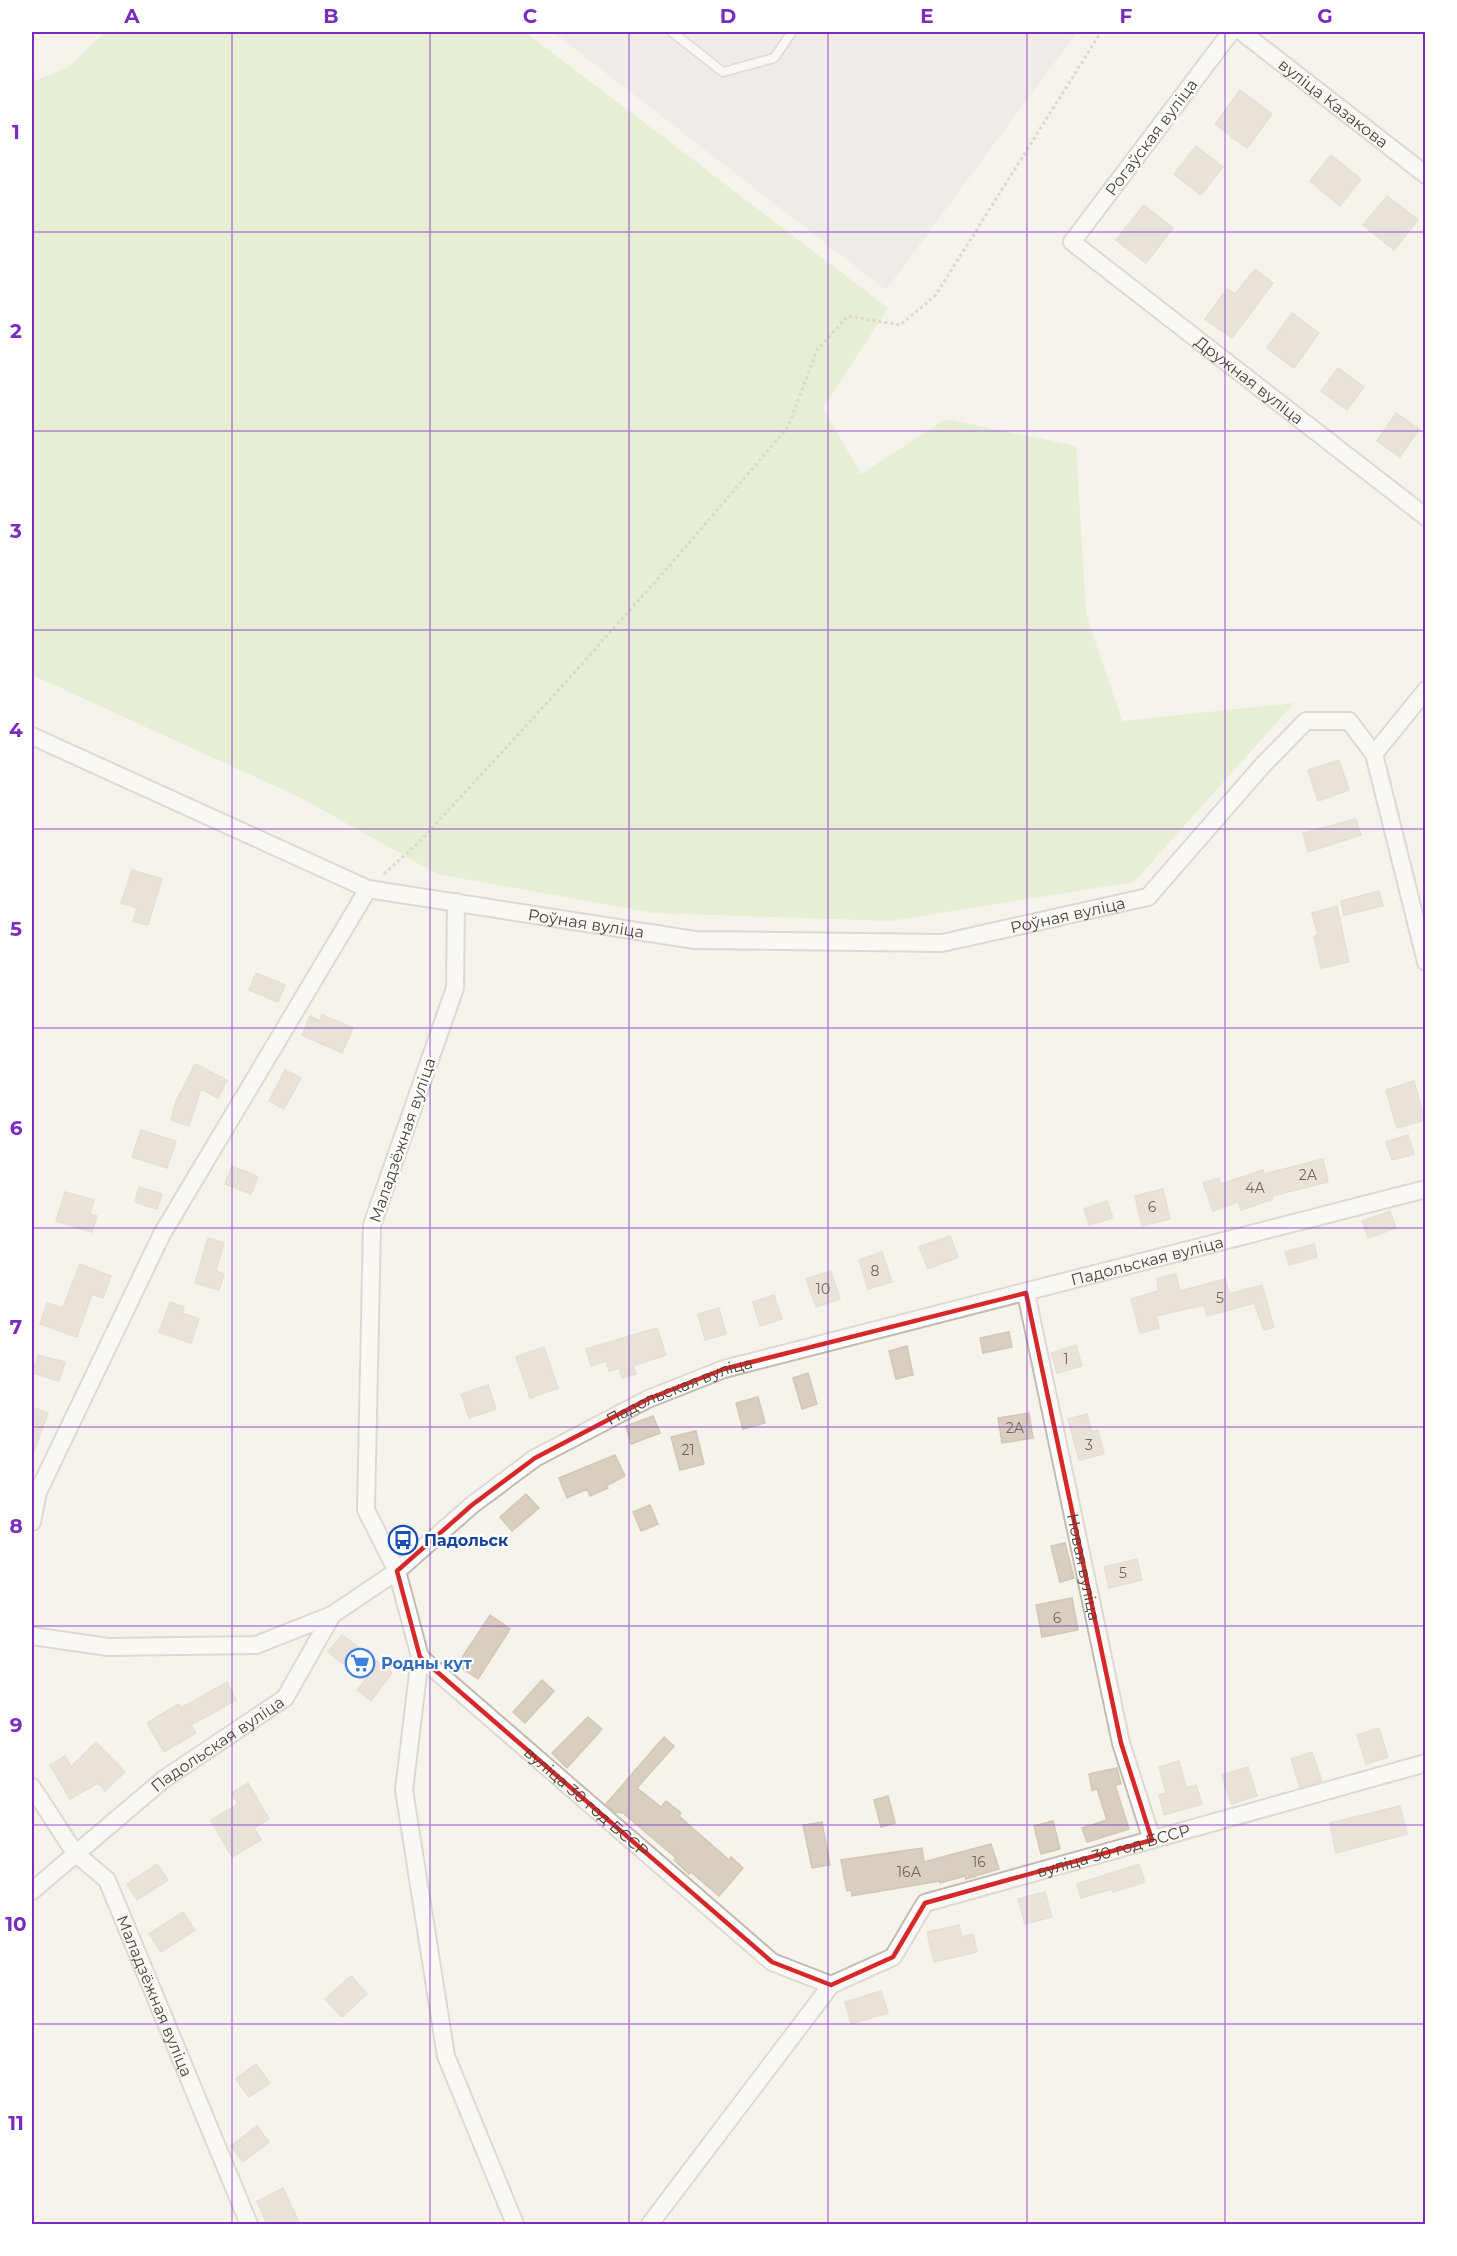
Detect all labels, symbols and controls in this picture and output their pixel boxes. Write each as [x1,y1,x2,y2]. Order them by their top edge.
text: A [123,4,140,28]
text: B [323,4,339,28]
text: C [523,4,538,28]
text: D [720,4,736,28]
text: E [920,4,934,28]
text: F [1120,4,1133,28]
text: G [1317,4,1333,28]
street label: вуліца Казакова [1275,55,1392,152]
street label: Рогаўская вуліца [1101,75,1202,199]
text: 1 [12,120,20,144]
text: 2 [10,319,22,343]
street label: Дружная вуліца [1191,332,1307,428]
text: 3 [9,519,22,543]
text: 4 [9,718,23,742]
street label: Роўная вуліца [1009,893,1127,937]
street label: Роўная вуліца [527,905,645,942]
text: 5 [10,917,22,941]
street label: Маладзёжная вуліца [365,1055,440,1225]
text: 6 [10,1116,23,1140]
house number: 2А [1299,1166,1318,1184]
house number: 4А [1245,1179,1265,1197]
house number: 6 [1148,1198,1157,1216]
street label: Падольская вуліца [1069,1232,1225,1290]
house number: 8 [871,1262,880,1280]
house number: 10 [816,1280,830,1298]
house number: 5 [1216,1289,1224,1307]
text: 7 [10,1315,22,1339]
house number: 1 [1063,1350,1069,1368]
street label: Падольская вуліца [603,1353,755,1429]
house number: 2А [1006,1419,1025,1437]
house number: 3 [1085,1436,1093,1454]
house number: 21 [681,1441,695,1459]
street label: Новая вуліца [1063,1512,1104,1623]
text: 8 [9,1514,23,1538]
bus stop icon: Падольск [387,1524,419,1556]
place label: Падольск [424,1531,509,1550]
house number: 5 [1119,1564,1127,1582]
house number: 6 [1053,1609,1062,1627]
supermarket icon: Родны кут [344,1647,376,1679]
place label: Родны кут [381,1654,472,1673]
street label: Падольская вуліца [147,1692,288,1796]
text: 9 [10,1713,22,1737]
street label: вуліца 30 год БССР [520,1743,652,1861]
street label: вуліца 30 год БССР [1034,1820,1192,1881]
house number: 16 [972,1853,986,1871]
house number: 16А [897,1863,922,1881]
text: 10 [5,1912,27,1936]
street label: Маладзёжная вуліца [113,1912,196,2080]
text: 11 [8,2111,24,2135]

